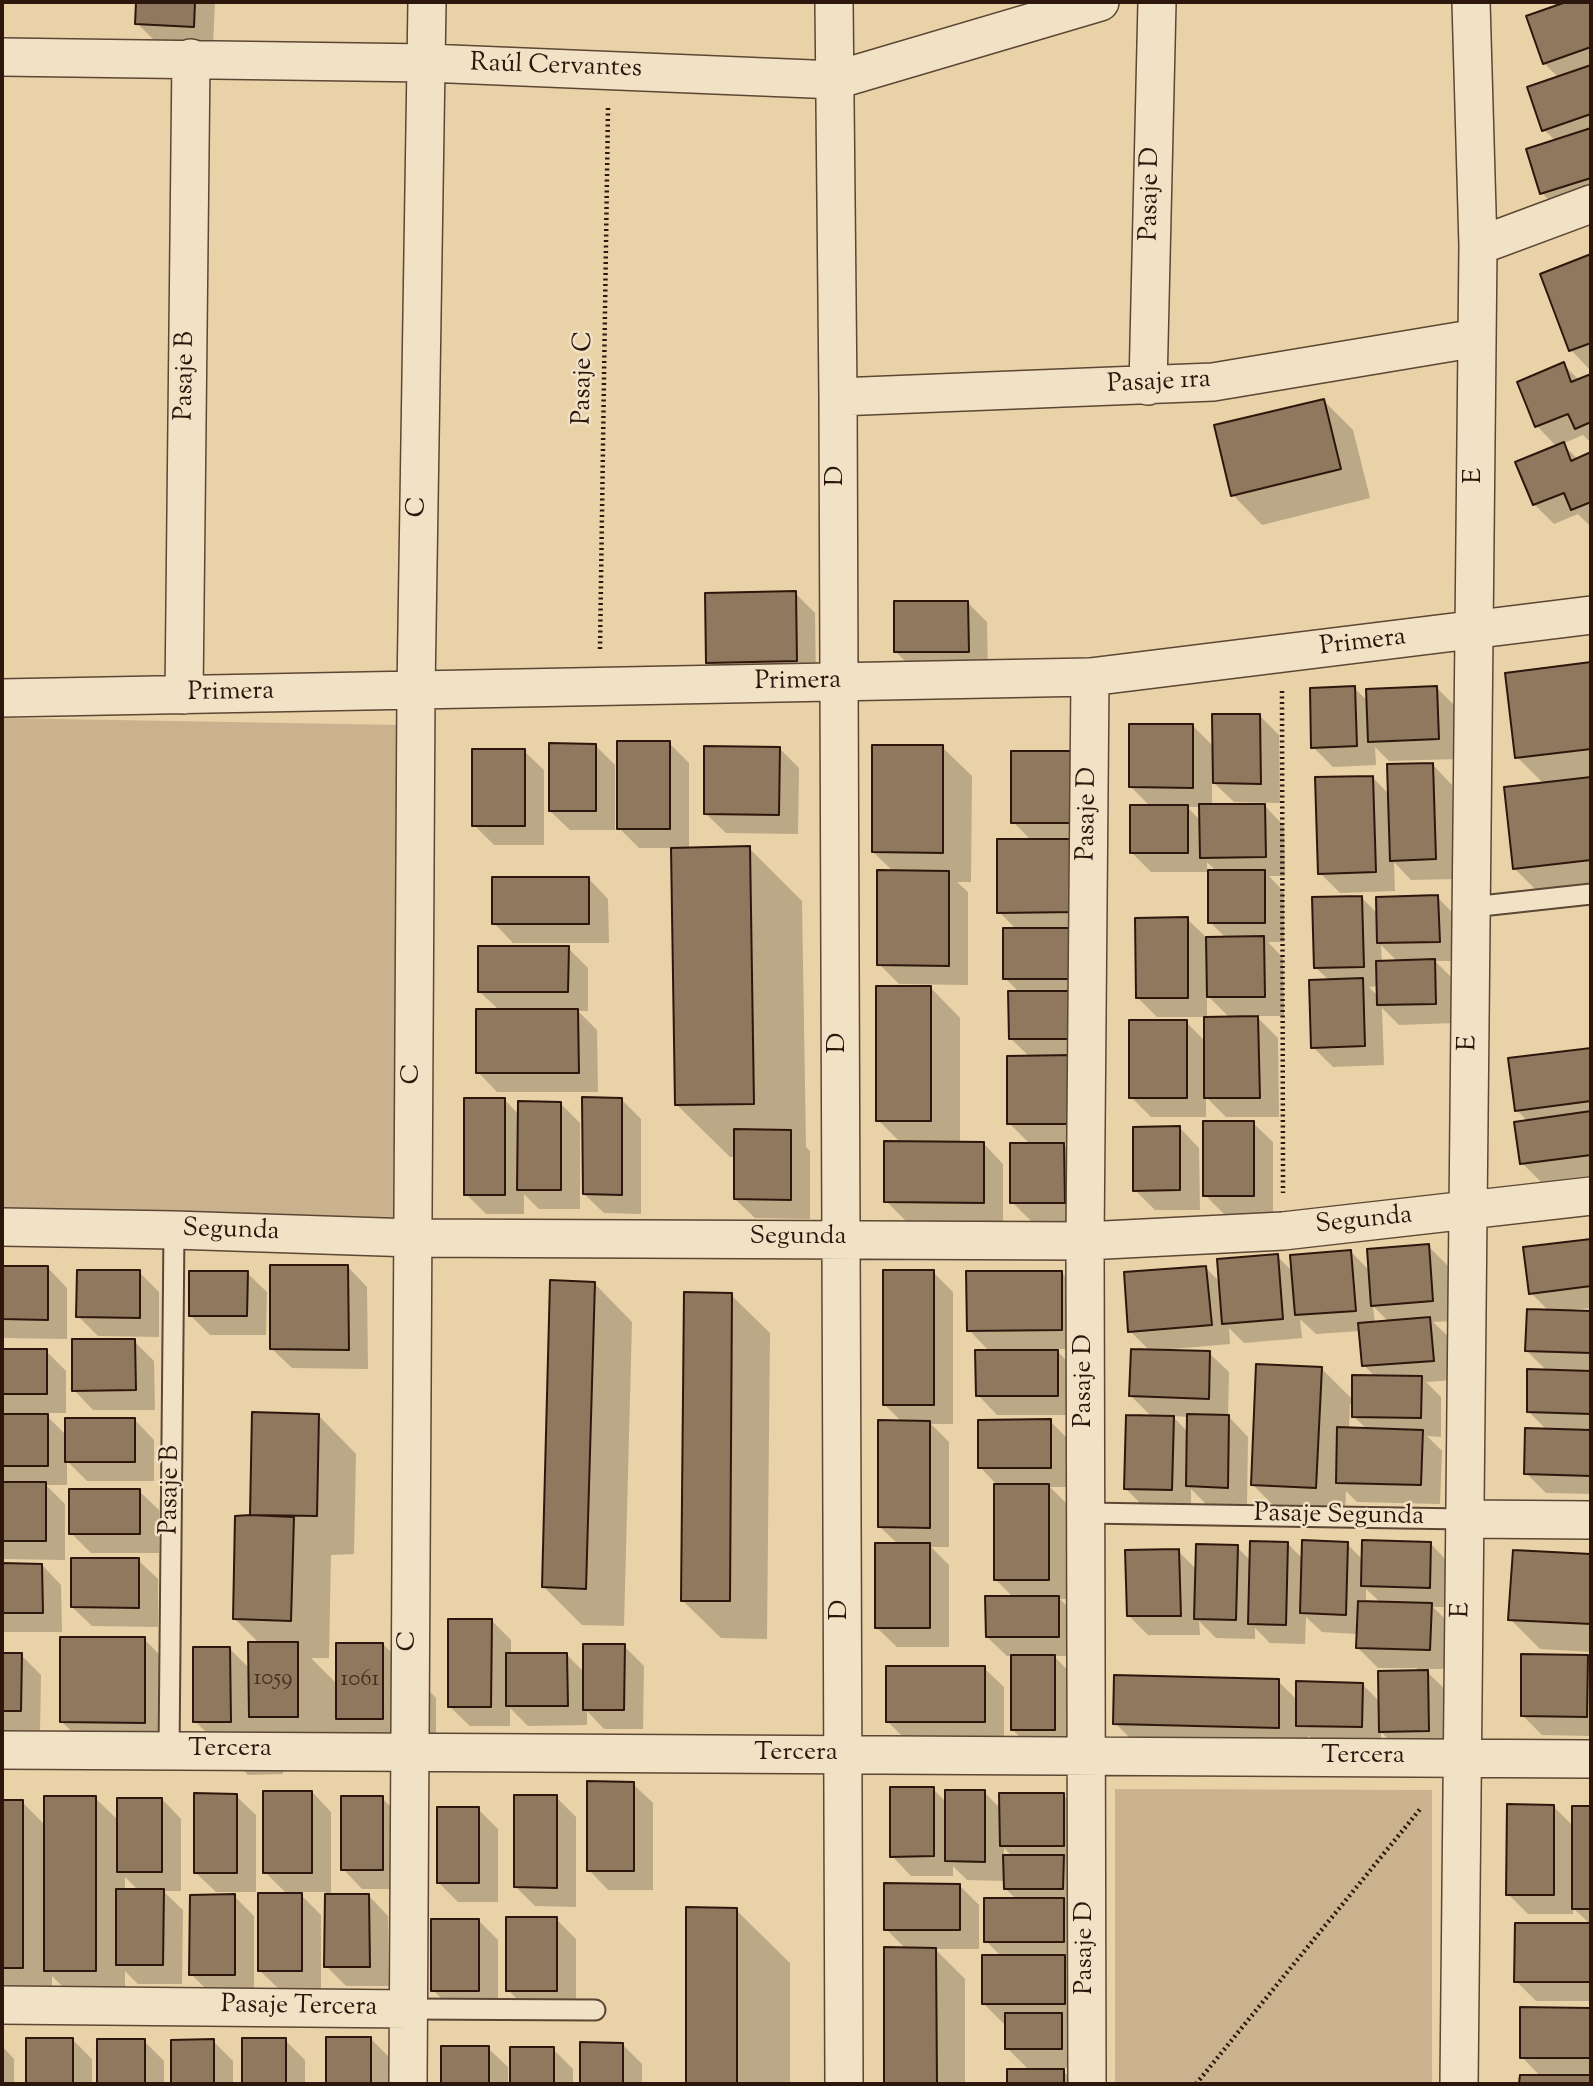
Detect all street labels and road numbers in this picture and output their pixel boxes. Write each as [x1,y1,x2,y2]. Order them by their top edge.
street label: Raúl Cervantes [469,49,643,87]
street label: Pasaje D [1136,147,1168,241]
street label: Pasaje B [171,331,203,421]
street label: Pasaje C [569,331,601,425]
street label: Pasaje 1ra [1106,366,1212,402]
street label: D [822,466,854,486]
street label: E [1460,468,1492,484]
street label: C [403,496,435,518]
street label: Primera [1318,623,1408,665]
street label: Primera [754,667,842,699]
street label: Primera [187,678,275,710]
street label: Pasaje D [1073,767,1105,861]
street label: D [824,1033,856,1053]
street label: E [1454,1035,1486,1051]
street label: C [398,1064,430,1084]
street label: Segunda [1314,1201,1414,1243]
street label: Segunda [182,1215,280,1249]
street label: Segunda [749,1223,847,1255]
street label: Pasaje D [1070,1334,1102,1428]
street label: Pasaje B [156,1445,188,1535]
street label: Pasaje Segunda [1254,1500,1424,1534]
street label: D [826,1600,858,1620]
street label: E [1447,1602,1479,1618]
street label: C [394,1631,426,1651]
street label: Tercera [188,1735,272,1767]
street label: Tercera [754,1739,838,1771]
street label: Tercera [1321,1742,1405,1774]
street label: Pasaje D [1071,1901,1103,1995]
street label: Pasaje Tercera [220,1991,378,2025]

